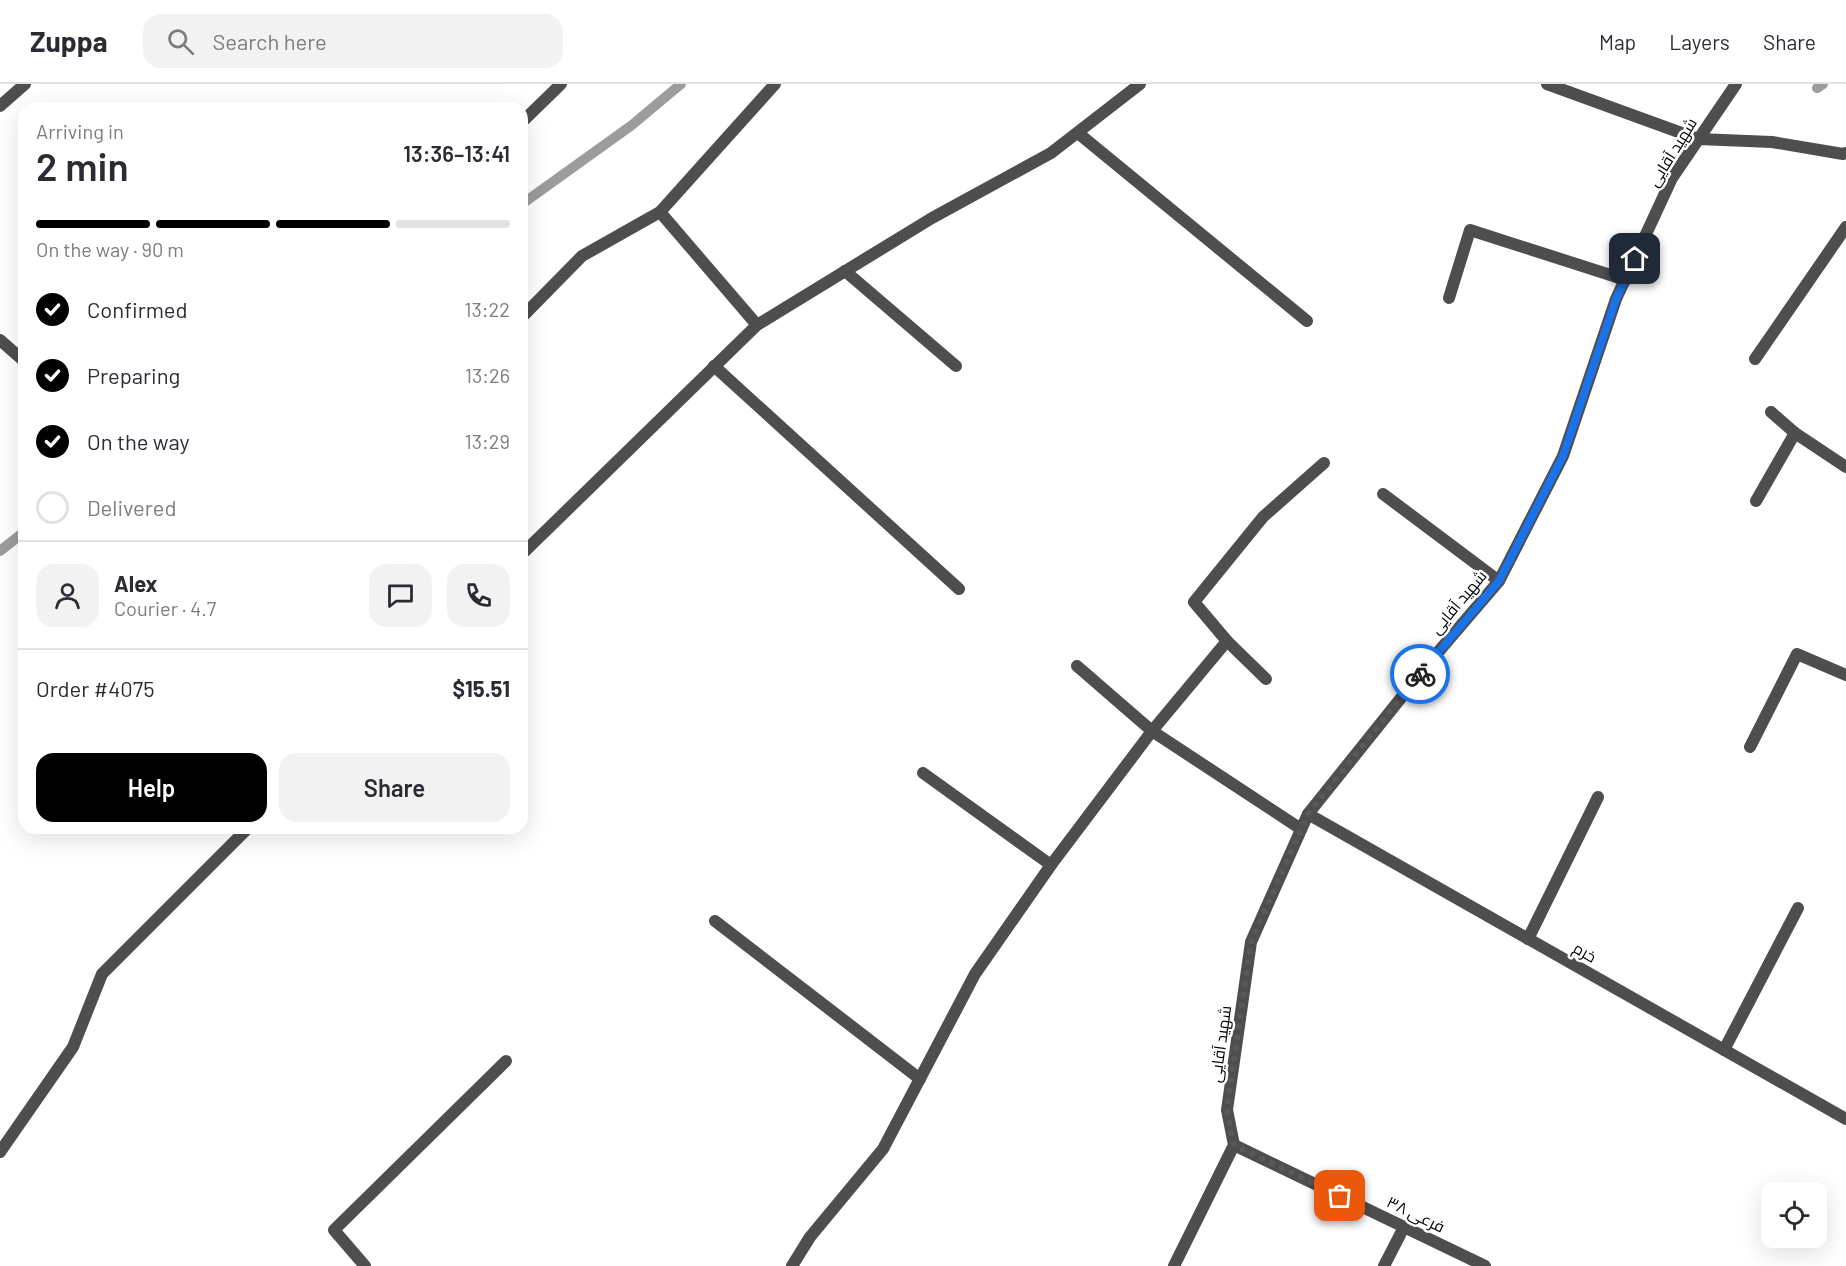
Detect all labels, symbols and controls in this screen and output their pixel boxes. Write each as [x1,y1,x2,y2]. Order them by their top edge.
search box [143,14,563,68]
text: Zuppa [30,24,107,58]
icon: search [164,25,197,58]
text: Search here [212,28,327,54]
text: Map [1599,29,1636,54]
text: Layers [1669,29,1730,54]
text: Share [1763,29,1816,54]
street label: شهید آقایی [1643,114,1702,191]
text: Arriving in [36,119,124,143]
text: 13:36–13:41 [403,140,510,166]
text: 2 min [36,142,129,189]
pin [1609,233,1660,284]
text: On the way · 90 m [36,237,184,261]
icon: home [1618,242,1651,275]
icon: check [36,293,69,326]
text: Confirmed [87,296,187,322]
text: 13:22 [464,297,510,321]
icon: check [36,359,69,392]
text: Preparing [87,362,180,388]
text: 13:26 [465,363,510,387]
icon: check [36,425,69,458]
text: On the way [87,428,190,454]
text: 13:29 [465,429,510,453]
text: Delivered [87,494,176,520]
button: person [36,564,99,627]
button: chat [369,564,432,627]
button: phone [447,564,510,627]
street label: شهید آقایی [1425,566,1491,639]
text: Alex [114,570,157,596]
text: Courier · 4.7 [114,596,216,620]
courier [1390,644,1450,704]
icon: bike [1404,658,1437,691]
text: Order #4075 [36,675,155,701]
text: $15.51 [452,675,510,701]
button: Help [36,753,267,822]
button: Share [279,753,510,822]
street label: خرم [1569,937,1600,968]
street label: شهید آقایی [1205,1004,1236,1084]
pin [1314,1170,1365,1221]
icon: bag [1323,1179,1356,1212]
map controls [1761,1182,1827,1248]
button: locate [1761,1182,1827,1248]
street label: فرعی ۳۸ [1383,1191,1448,1238]

